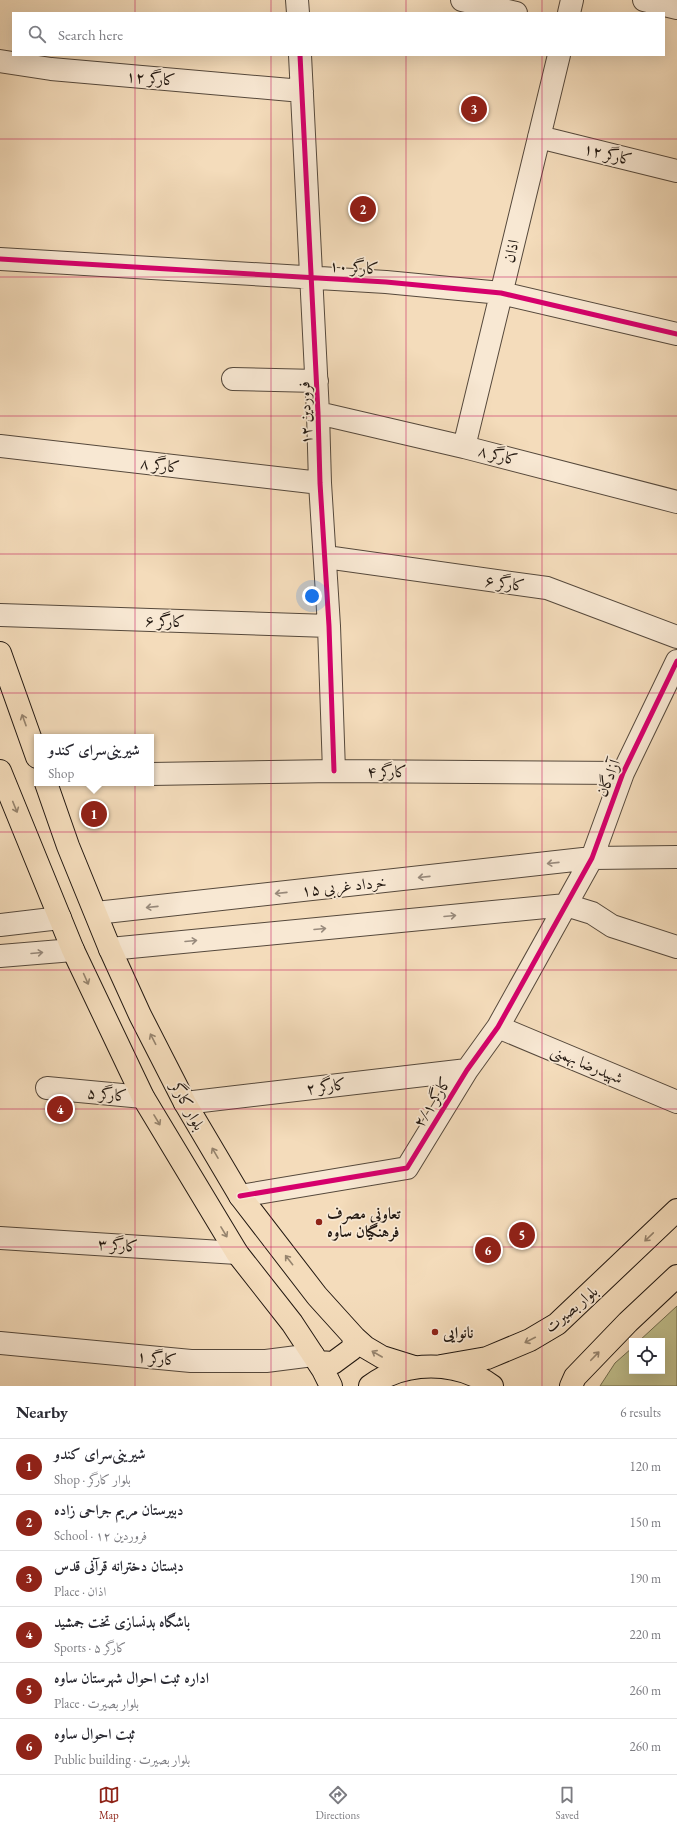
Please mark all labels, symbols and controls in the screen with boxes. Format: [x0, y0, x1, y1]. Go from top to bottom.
search box [12, 12, 665, 56]
icon: search [26, 23, 48, 45]
text: Search here [58, 25, 123, 44]
street label: کارگر ۱۲ [125, 65, 177, 91]
pin: 3 [461, 94, 487, 124]
street label: کارگر ۱۲ [581, 138, 635, 170]
pin: 2 [350, 194, 376, 224]
street label: اذان [498, 237, 524, 265]
street label: کارگر ۱۰ [329, 255, 379, 279]
street label: ۱۲ فروردین [293, 381, 317, 445]
street label: کارگر ۸ [476, 440, 520, 470]
street label: کارگر ۸ [139, 452, 181, 478]
street label: کارگر ۶ [484, 570, 526, 596]
your location [302, 586, 322, 606]
street label: کارگر ۶ [145, 610, 185, 632]
one-way arrow [20, 714, 27, 727]
popup [34, 734, 154, 786]
text: شیرینی‌سرای کندو [48, 740, 140, 759]
street label: آزادگان [591, 755, 626, 800]
street label: کارگر ۴ [367, 761, 407, 782]
text: Shop [48, 765, 74, 782]
pin: 1 [81, 799, 107, 829]
one-way arrow [11, 801, 19, 813]
one-way arrow [547, 859, 560, 866]
street label: ۱۵ خرداد غربی [300, 871, 388, 902]
one-way arrow [418, 873, 431, 881]
one-way arrow [275, 889, 288, 896]
one-way arrow [146, 903, 159, 911]
one-way arrow [443, 913, 456, 920]
one-way arrow [313, 925, 326, 932]
one-way arrow [184, 937, 197, 945]
one-way arrow [30, 949, 43, 956]
one-way arrow [83, 973, 90, 985]
one-way arrow [148, 1033, 156, 1045]
street label: شهیدرضا بهمنی [547, 1039, 626, 1089]
street label: کارگر ۲ [305, 1073, 347, 1099]
street label: کارگر ۲/۱ [408, 1073, 456, 1131]
street label: بلوار کارگر [165, 1076, 210, 1134]
street label: کارگر ۵ [86, 1082, 128, 1106]
pin: 4 [47, 1094, 73, 1124]
one-way arrow [153, 1114, 161, 1126]
one-way arrow [210, 1147, 218, 1159]
place label: تعاونی مصرف فرهنگیان ساوه [327, 1203, 401, 1242]
marker: تعاونی مصرف فرهنگیان ساوه [314, 1217, 324, 1227]
pin: 5 [509, 1220, 535, 1250]
one-way arrow [220, 1226, 228, 1238]
one-way arrow [644, 1232, 654, 1242]
street label: کارگر ۳ [97, 1233, 139, 1257]
pin: 6 [475, 1235, 501, 1265]
one-way arrow [284, 1254, 293, 1265]
street label: بلوار بصیرت [540, 1281, 602, 1337]
place label: نانوایی [442, 1322, 473, 1343]
marker: نانوایی [430, 1327, 440, 1337]
one-way arrow [524, 1337, 536, 1344]
map controls [629, 1338, 665, 1374]
button: locate [629, 1338, 665, 1374]
street label: کارگر ۱ [136, 1345, 178, 1371]
one-way arrow [371, 1349, 383, 1357]
one-way arrow [590, 1351, 600, 1361]
text: Nearby [16, 1401, 68, 1423]
text: 6 results [620, 1404, 661, 1421]
text: شیرینی‌سرای کندو [54, 1444, 146, 1463]
text: 1 [26, 1458, 32, 1475]
text: 120 m [630, 1458, 661, 1475]
text: Shop · بلوار کارگر [54, 1471, 131, 1488]
text: دبیرستان مریم جراحی زاده [54, 1500, 184, 1519]
text: 2 [26, 1514, 32, 1531]
text: 150 m [630, 1514, 661, 1531]
text: School · ۱۲ فروردین [54, 1527, 147, 1544]
text: دبستان دخترانه قرآنی قدس [54, 1556, 184, 1575]
text: 3 [26, 1570, 32, 1587]
text: 190 m [630, 1570, 661, 1587]
text: Place · اذان [54, 1583, 106, 1600]
text: باشگاه بدنسازی تخت جمشید [54, 1612, 190, 1631]
text: 4 [26, 1626, 32, 1643]
text: 220 m [630, 1626, 661, 1643]
text: Sports · کارگر ۵ [54, 1639, 126, 1656]
text: اداره ثبت احوال شهرستان ساوه [54, 1668, 209, 1687]
text: 5 [26, 1682, 32, 1699]
text: 260 m [630, 1682, 661, 1699]
text: Place · بلوار بصیرت [54, 1695, 139, 1712]
text: ثبت احوال ساوه [54, 1724, 136, 1743]
text: 6 [26, 1738, 32, 1755]
text: 260 m [630, 1738, 661, 1755]
text: Public building · بلوار بصیرت [54, 1751, 190, 1768]
tab: Map [98, 1784, 120, 1822]
tab: Directions [316, 1784, 360, 1822]
tab: Saved [556, 1784, 579, 1822]

